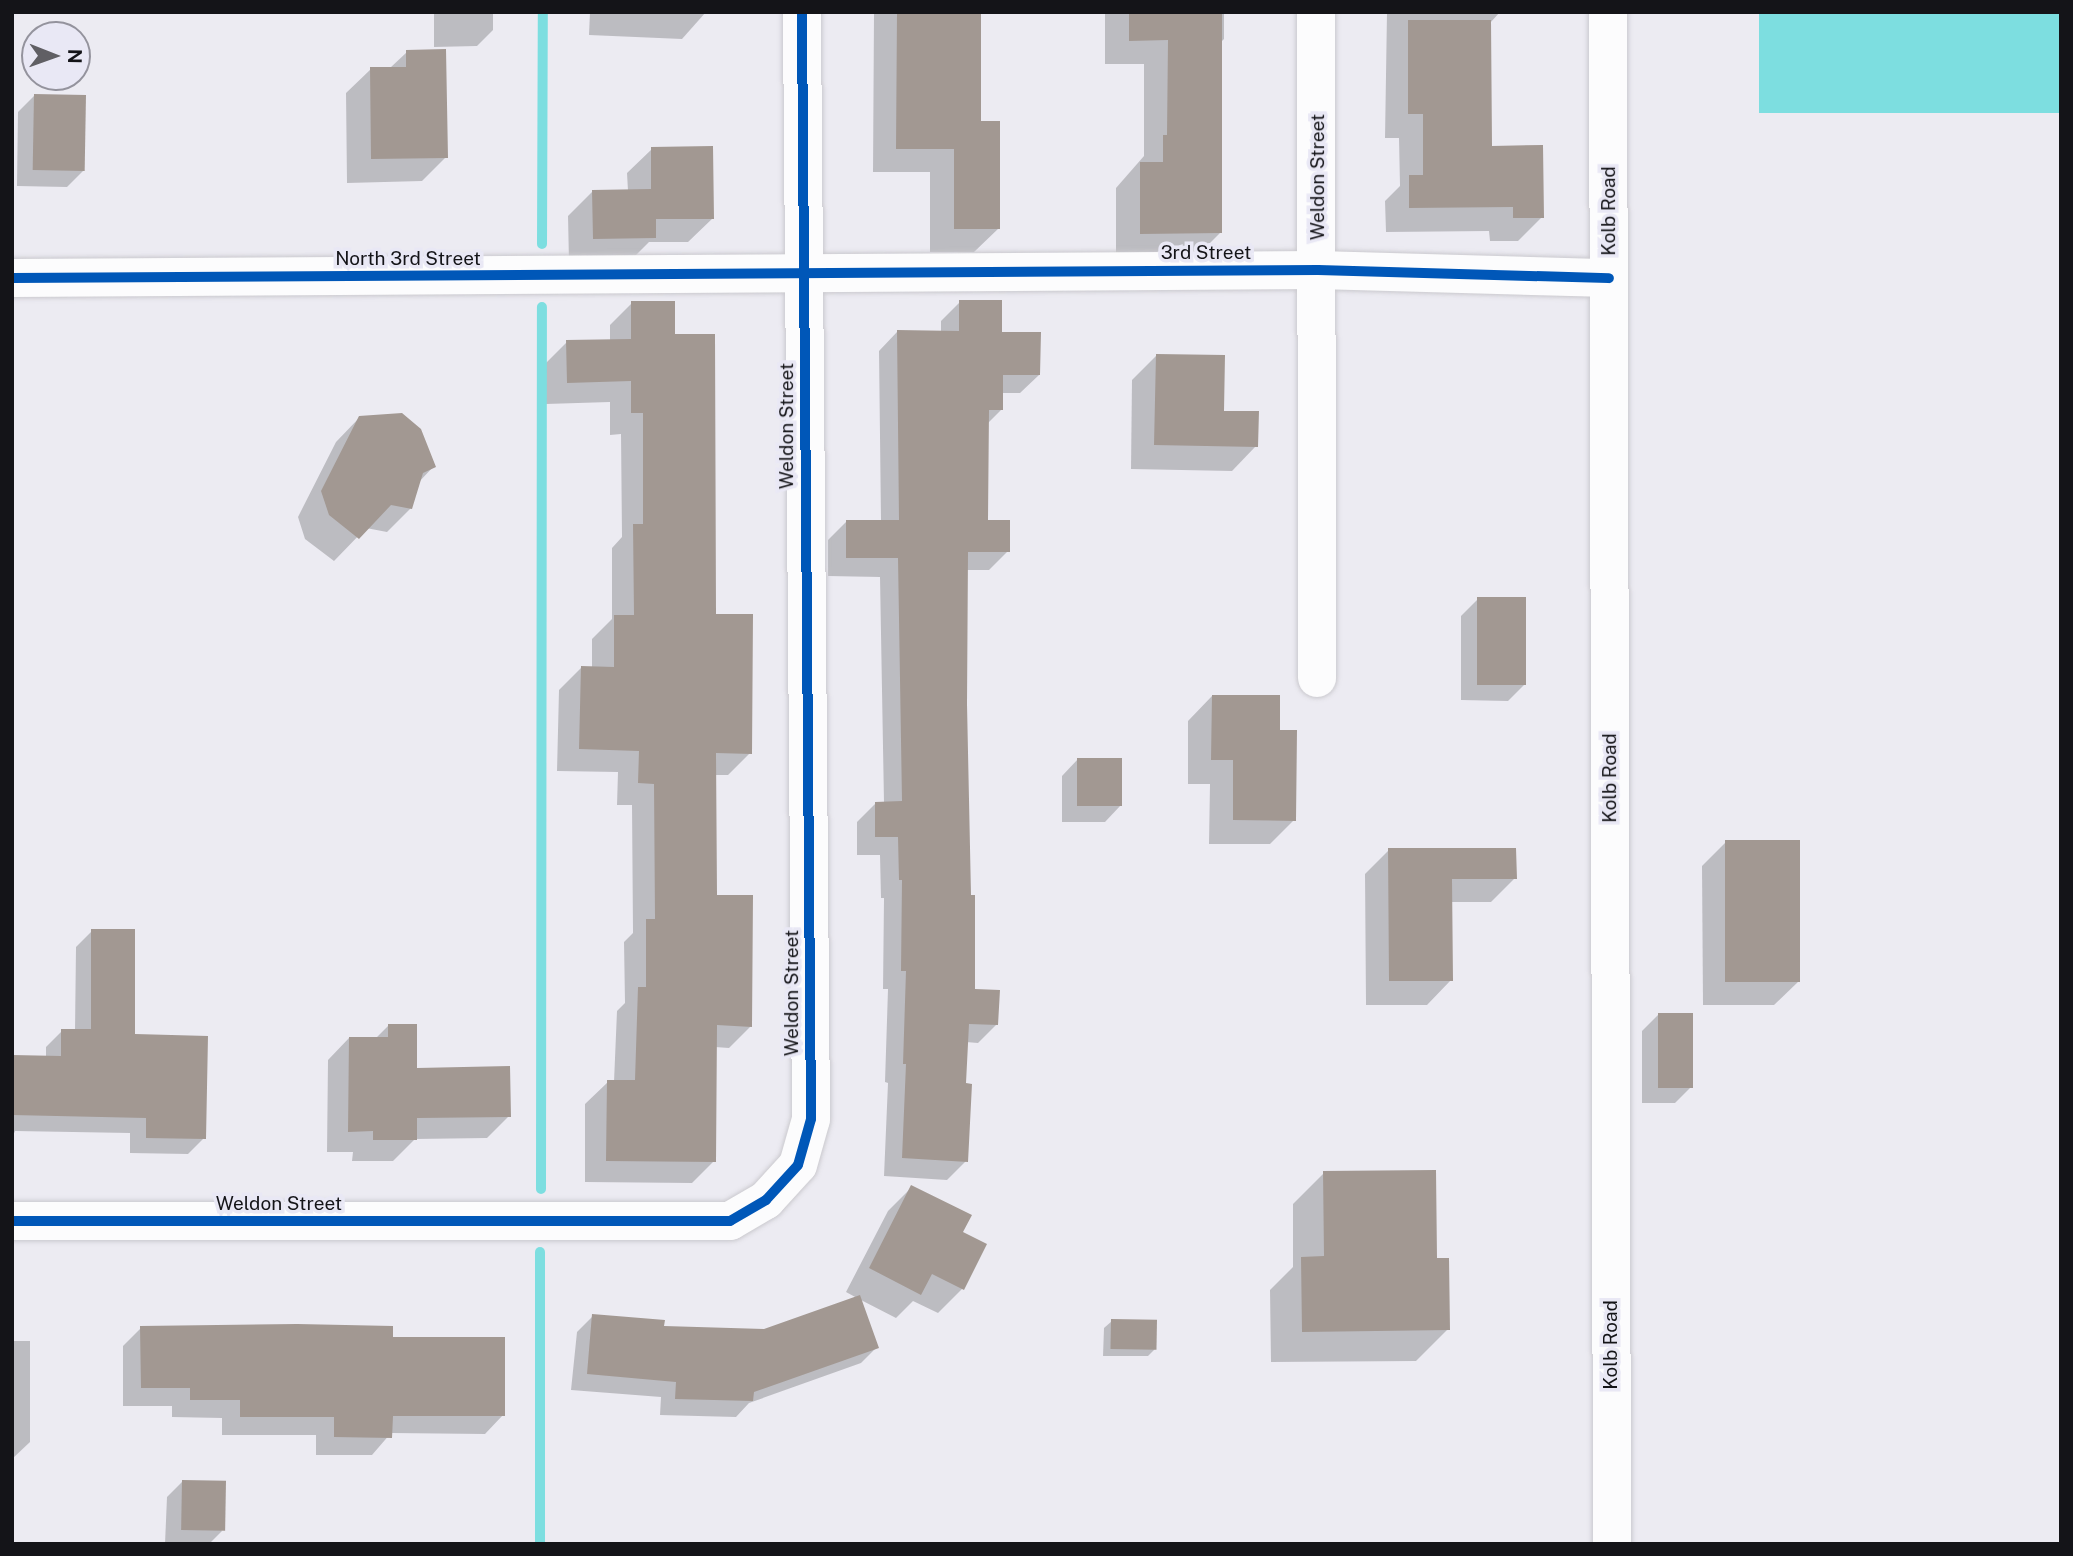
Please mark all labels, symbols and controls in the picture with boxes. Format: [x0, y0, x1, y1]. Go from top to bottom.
north arrow [21, 21, 91, 91]
text: N [64, 49, 86, 64]
street label: Weldon Street [1307, 114, 1329, 240]
street label: Kolb Road [1598, 166, 1620, 256]
street label: 3rd Street [1161, 242, 1251, 264]
street label: North 3rd Street [335, 248, 481, 270]
street label: Weldon Street [776, 363, 798, 489]
street label: Kolb Road [1599, 733, 1621, 823]
street label: Weldon Street [781, 930, 803, 1056]
street label: Weldon Street [216, 1193, 342, 1215]
street label: Kolb Road [1600, 1300, 1622, 1390]

